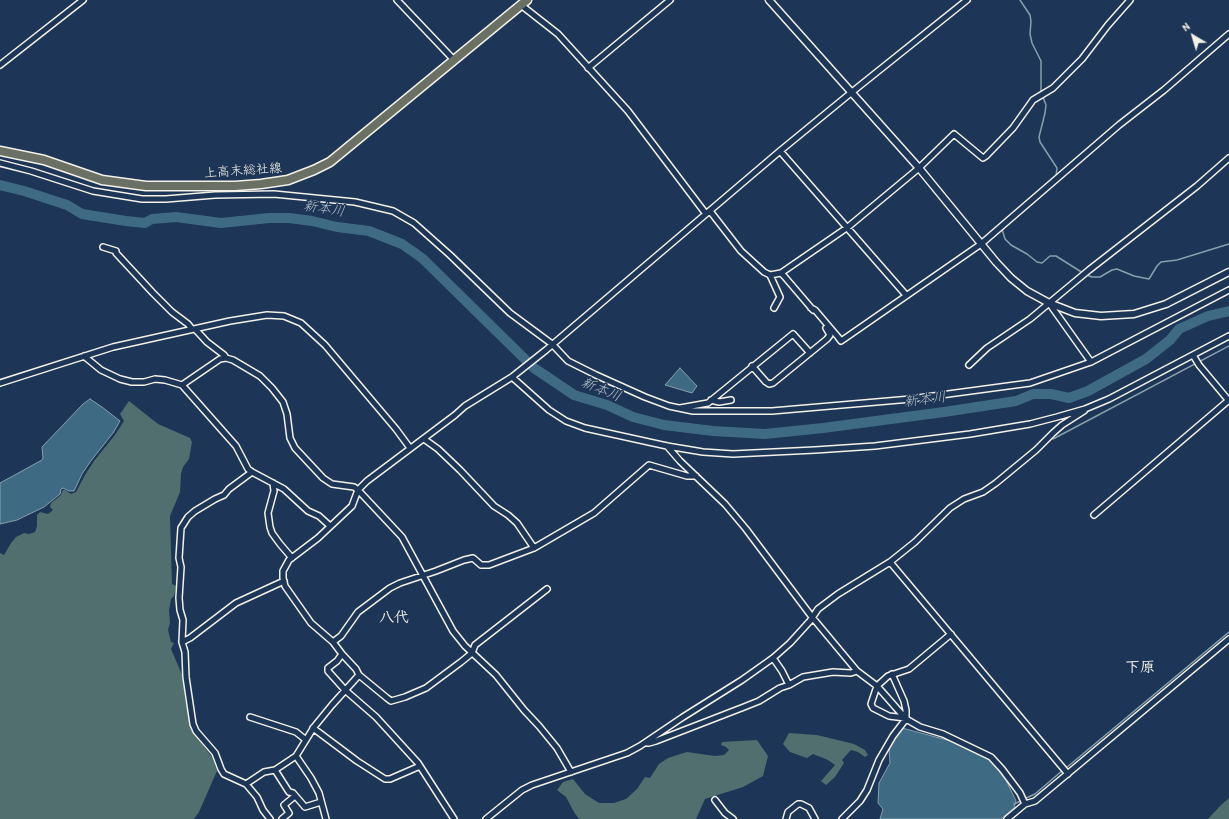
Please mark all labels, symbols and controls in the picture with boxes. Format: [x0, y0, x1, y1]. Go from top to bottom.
north arrow [1173, 16, 1213, 56]
text: N [1179, 19, 1192, 34]
street label: 上高末総社線 [204, 160, 282, 182]
water label: 新本川 [302, 197, 346, 221]
water label: 新本川 [578, 374, 624, 406]
water label: 新本川 [903, 389, 947, 411]
district label: 八代 [379, 609, 409, 627]
district label: 下原 [1125, 659, 1155, 677]

